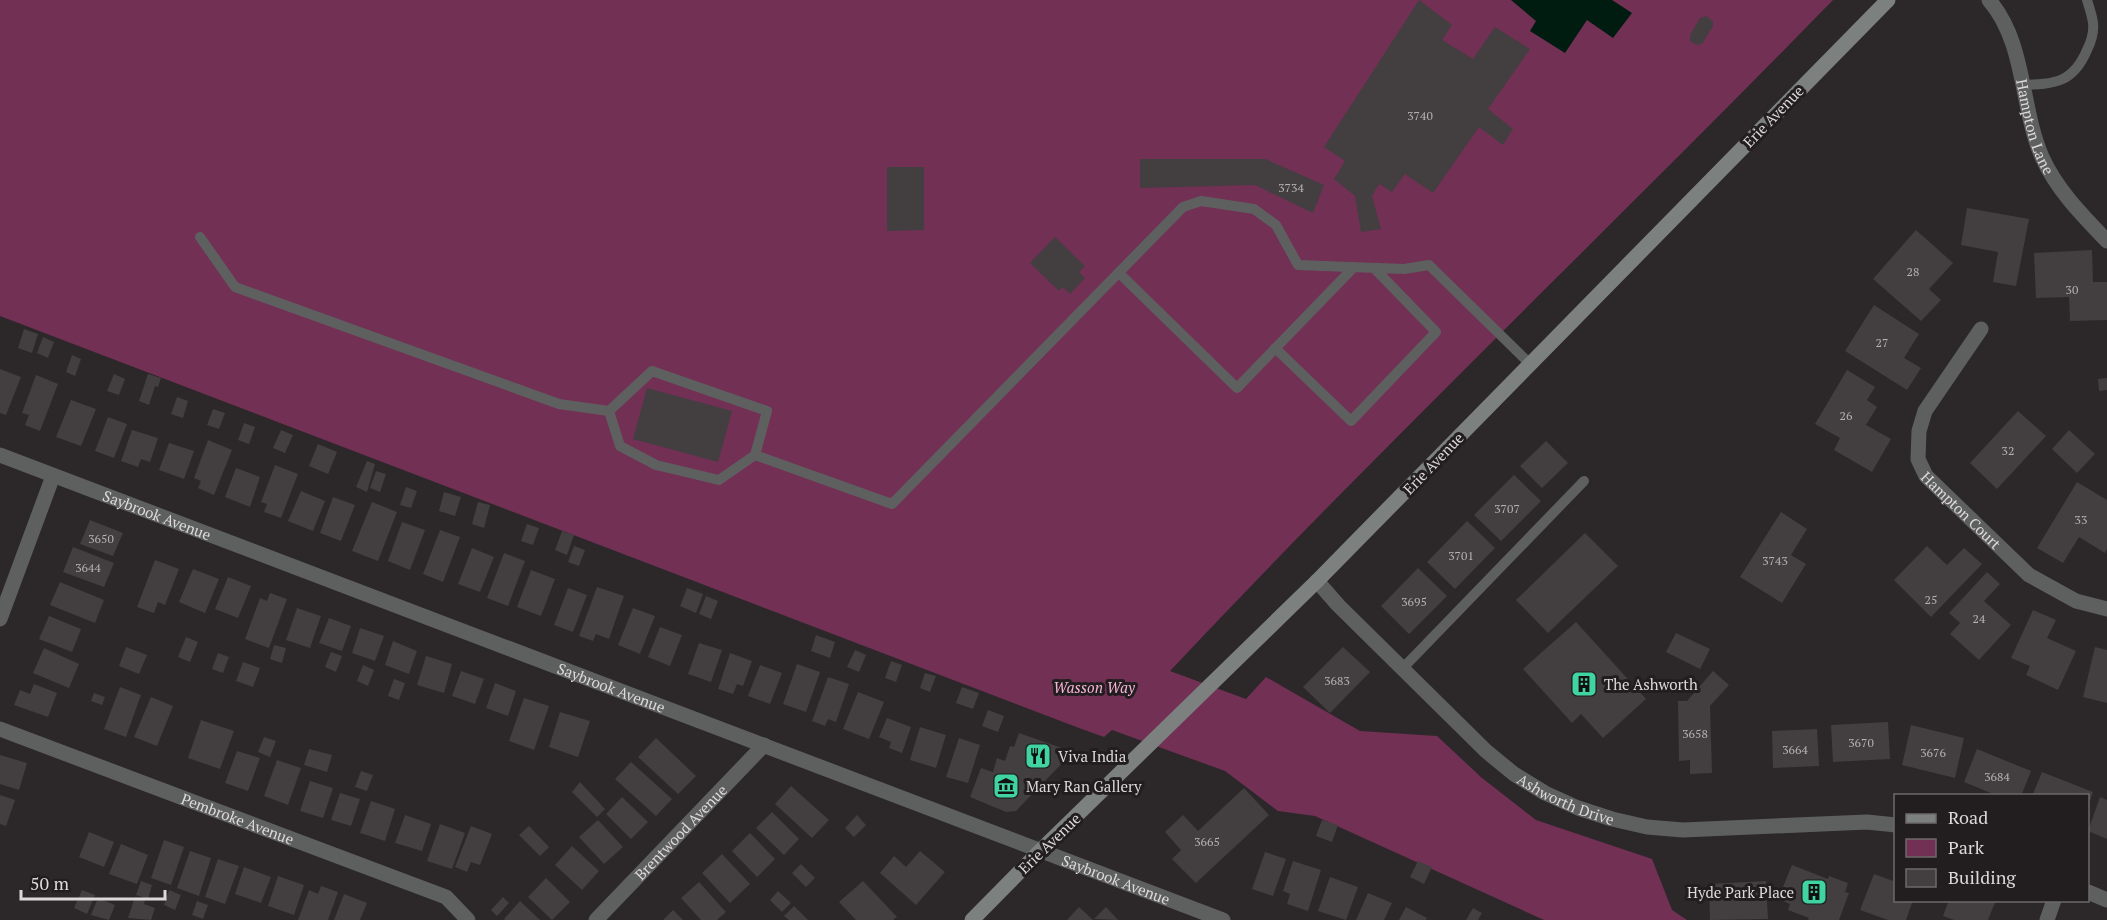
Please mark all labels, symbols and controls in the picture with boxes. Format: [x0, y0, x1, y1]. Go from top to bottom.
street label: Hampton Lane [2012, 77, 2059, 178]
street label: Erie Avenue [1738, 81, 1808, 151]
house number: 3740 [1407, 108, 1433, 123]
house number: 3734 [1278, 180, 1304, 195]
house number: 28 [1907, 264, 1919, 279]
house number: 30 [2066, 282, 2078, 297]
house number: 27 [1876, 335, 1888, 350]
house number: 26 [1840, 408, 1853, 423]
street label: Erie Avenue [1398, 428, 1468, 498]
house number: 32 [2002, 443, 2014, 458]
street label: Hampton Court [1917, 467, 2006, 553]
street label: Saybrook Avenue [100, 485, 214, 544]
house number: 3707 [1494, 501, 1520, 516]
house number: 33 [2075, 512, 2087, 527]
house number: 3650 [88, 531, 114, 546]
house number: 3701 [1448, 548, 1474, 563]
house number: 3743 [1762, 553, 1788, 568]
house number: 3644 [75, 560, 101, 575]
house number: 25 [1925, 592, 1937, 607]
house number: 3695 [1401, 594, 1427, 609]
house number: 24 [1973, 611, 1986, 626]
street label: Saybrook Avenue [554, 658, 668, 717]
building icon: The Ashworth [1569, 669, 1599, 699]
house number: 3683 [1324, 673, 1350, 688]
place label: The Ashworth [1604, 674, 1698, 694]
park label: Wasson Way [1053, 677, 1136, 697]
house number: 3658 [1682, 726, 1708, 741]
house number: 3670 [1848, 735, 1874, 750]
restaurant icon: Viva India [1023, 741, 1053, 771]
house number: 3664 [1782, 742, 1808, 757]
house number: 3676 [1920, 745, 1946, 760]
place label: Viva India [1058, 746, 1127, 766]
street label: Ashworth Drive [1514, 769, 1617, 829]
house number: 3684 [1984, 769, 2010, 784]
museum icon: Mary Ran Gallery [991, 771, 1021, 801]
place label: Mary Ran Gallery [1026, 776, 1142, 796]
street label: Brentwood Avenue [630, 780, 731, 884]
street label: Pembroke Avenue [179, 788, 297, 849]
legend [1894, 794, 2089, 902]
text: Road [1948, 805, 1988, 829]
street label: Erie Avenue [1014, 808, 1084, 878]
house number: 3665 [1194, 834, 1220, 849]
text: Park [1948, 835, 1985, 859]
street label: Saybrook Avenue [1059, 850, 1173, 909]
scale bar [21, 863, 165, 901]
text: Building [1948, 865, 2016, 889]
text: 50 m [30, 871, 70, 895]
building icon: Hyde Park Place [1799, 877, 1829, 907]
place label: Hyde Park Place [1687, 882, 1794, 902]

